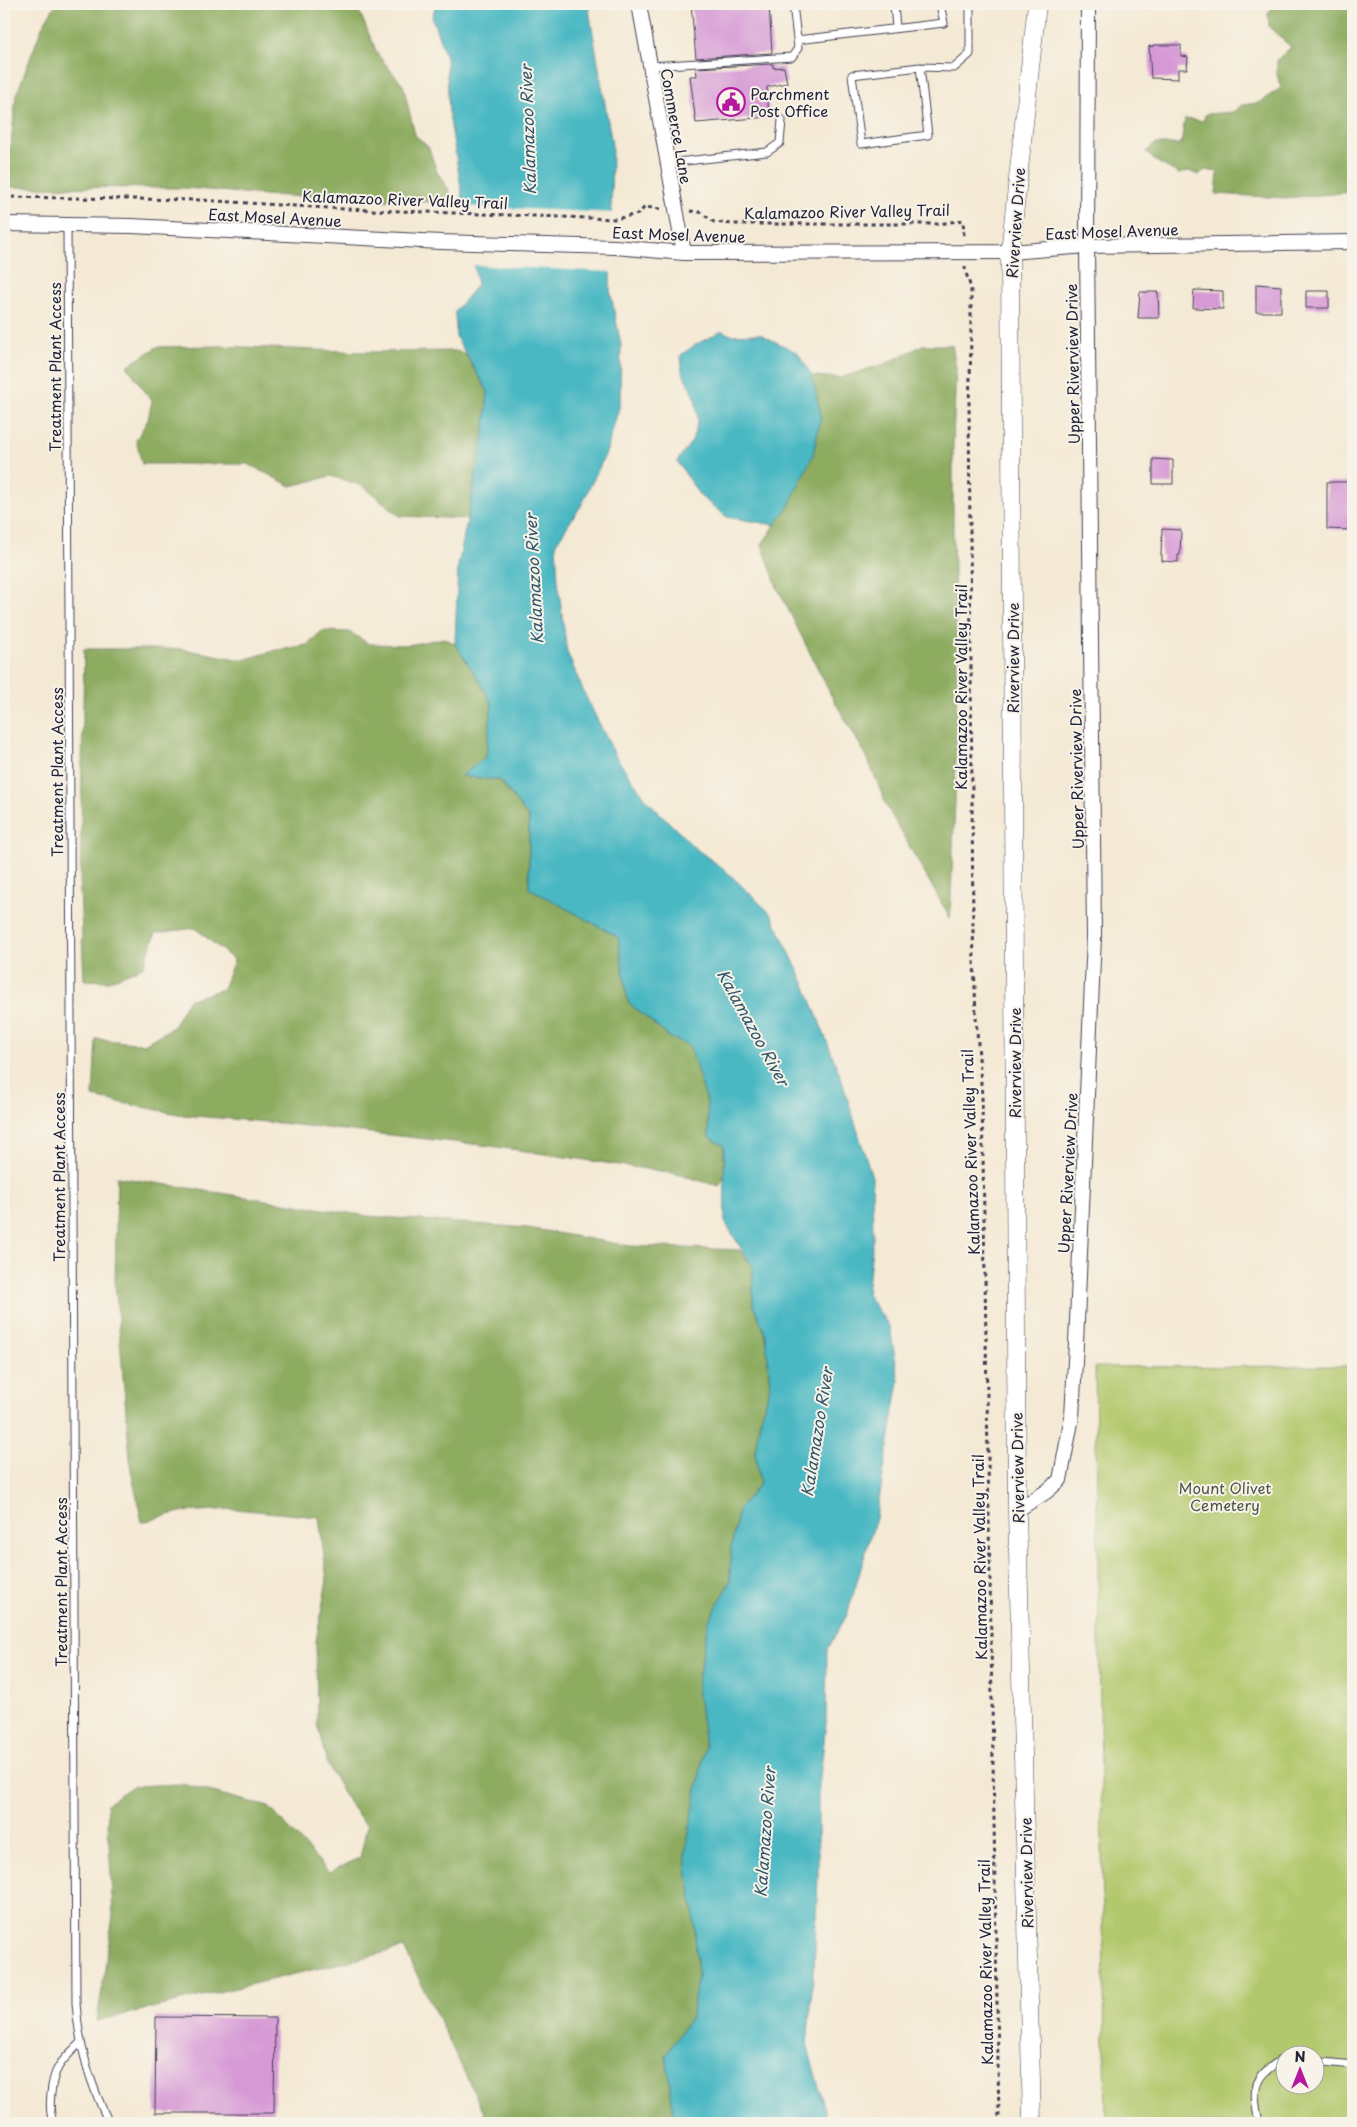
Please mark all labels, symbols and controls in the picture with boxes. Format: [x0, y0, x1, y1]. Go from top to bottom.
water label: Kalamazoo River [513, 62, 541, 196]
street label: Commerce Lane [656, 66, 698, 186]
place label: Parchment Post Office [750, 82, 829, 122]
public building icon: Parchment Post Office [716, 87, 746, 117]
street label: Riverview Drive [1000, 167, 1030, 279]
street label: Kalamazoo River Valley Trail [302, 184, 508, 214]
street label: Kalamazoo River Valley Trail [744, 198, 950, 224]
street label: East Mosel Avenue [208, 202, 342, 232]
street label: East Mosel Avenue [1045, 217, 1179, 245]
street label: East Mosel Avenue [612, 220, 746, 248]
street label: Treatment Plant Access [43, 282, 66, 452]
street label: Upper Riverview Drive [1059, 283, 1085, 445]
water label: Kalamazoo River [517, 511, 548, 645]
street label: Kalamazoo River Valley Trail [949, 584, 972, 790]
street label: Riverview Drive [1001, 602, 1024, 714]
street label: Treatment Plant Access [45, 687, 68, 857]
street label: Upper Riverview Drive [1063, 688, 1089, 850]
water label: Kalamazoo River [712, 964, 797, 1092]
street label: Riverview Drive [1003, 1007, 1026, 1119]
street label: Kalamazoo River Valley Trail [955, 1049, 985, 1255]
street label: Treatment Plant Access [47, 1092, 70, 1262]
street label: Upper Riverview Drive [1051, 1092, 1083, 1254]
water label: Kalamazoo River [794, 1363, 838, 1498]
street label: Riverview Drive [1005, 1412, 1029, 1524]
street label: Kalamazoo River Valley Trail [966, 1454, 992, 1660]
park label: Mount Olivet Cemetery [1179, 1476, 1271, 1516]
street label: Treatment Plant Access [49, 1497, 72, 1667]
water label: Kalamazoo River [747, 1763, 781, 1898]
street label: Riverview Drive [1014, 1817, 1038, 1929]
street label: Kalamazoo River Valley Trail [972, 1859, 998, 2065]
north arrow [1274, 2044, 1324, 2094]
text: N [1294, 2046, 1306, 2067]

